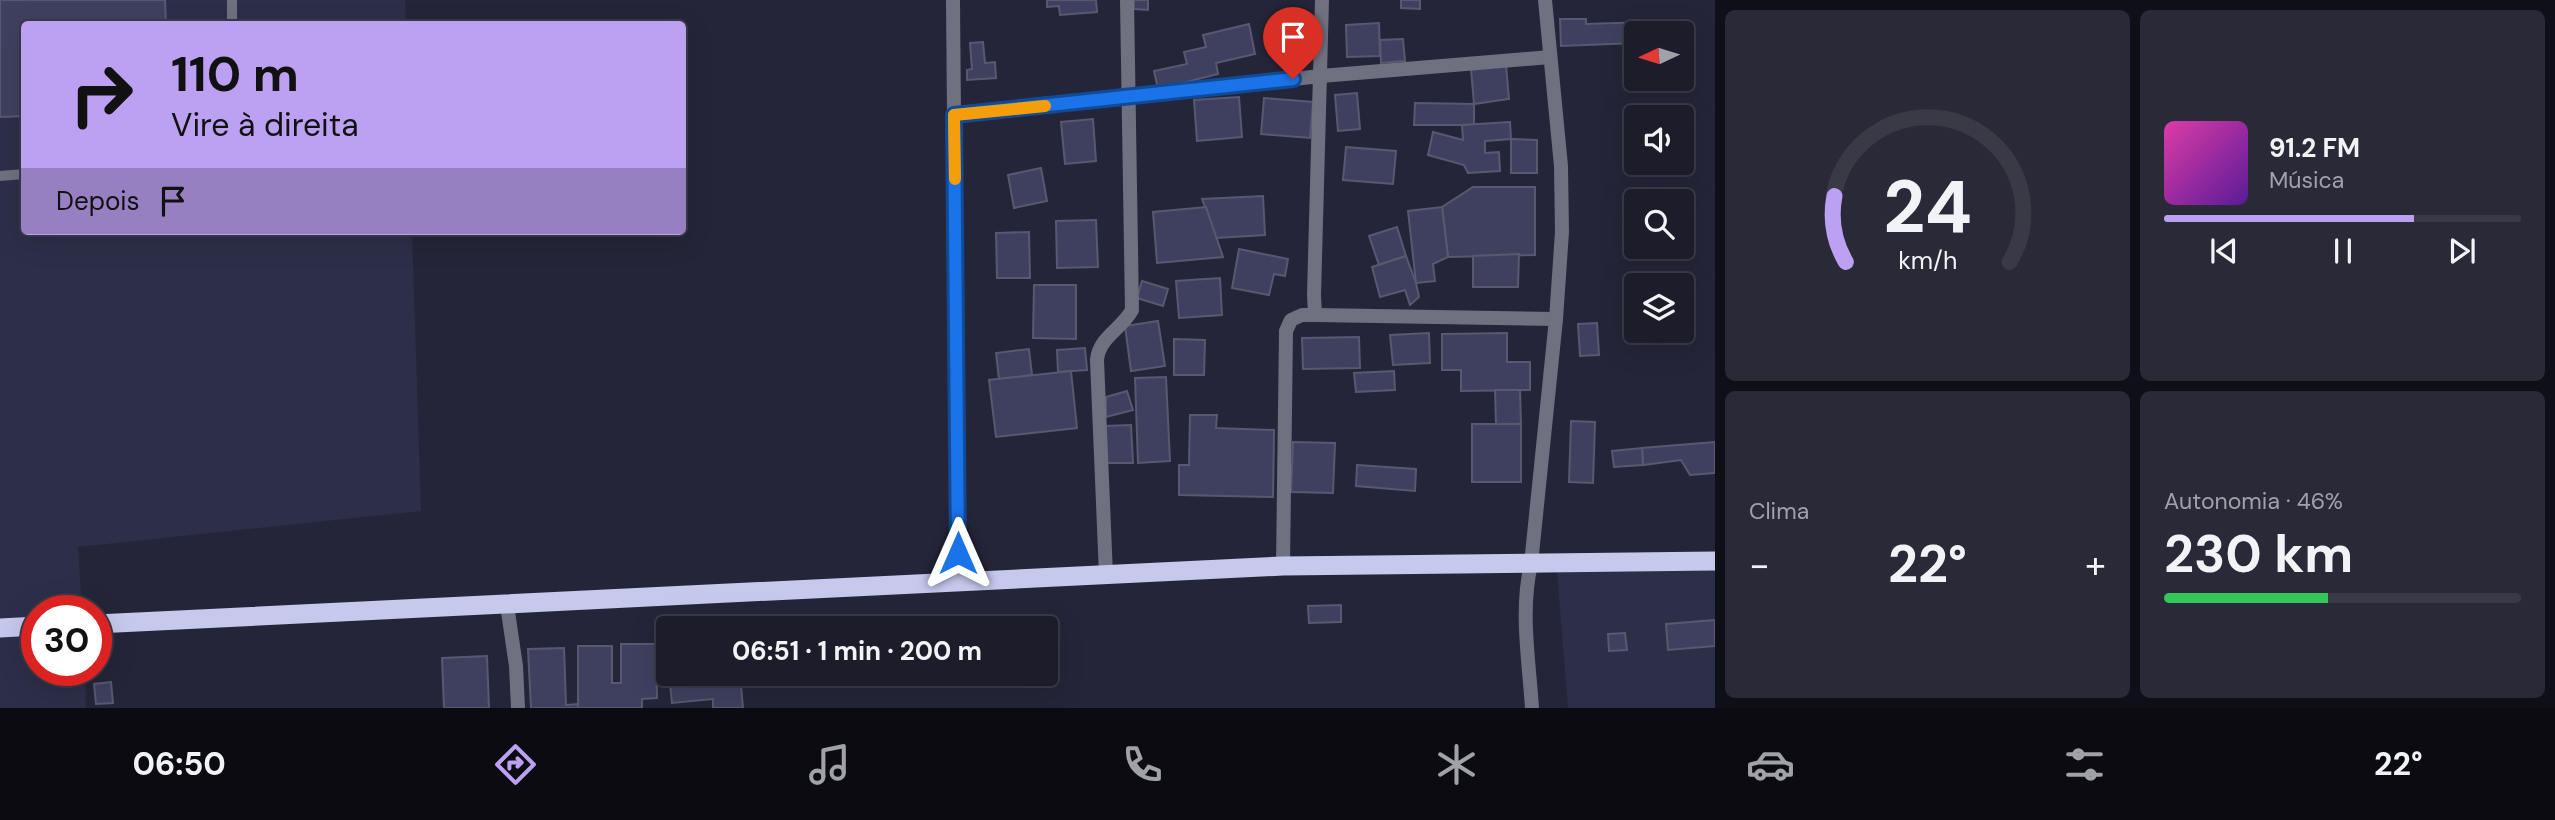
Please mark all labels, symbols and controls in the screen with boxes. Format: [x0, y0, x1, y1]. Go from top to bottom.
pin [1263, 7, 1323, 79]
icon: arrive [1274, 18, 1312, 56]
north arrow [1624, 21, 1694, 91]
map controls [1624, 21, 1694, 343]
text: 110 m [171, 42, 299, 106]
icon: right [56, 49, 147, 140]
text: Vire à direita [171, 104, 359, 146]
button: sound [1624, 105, 1694, 175]
text: 91.2 FM [2269, 131, 2360, 165]
text: 24 [1883, 160, 1972, 255]
text: Música [2269, 165, 2344, 195]
icon: arrive [154, 182, 192, 220]
text: Depois [56, 184, 140, 218]
button: search [1624, 189, 1694, 259]
icon: previous [2205, 232, 2243, 270]
icon: pause [2324, 232, 2362, 270]
icon: next [2443, 232, 2481, 270]
text: km/h [1898, 244, 1957, 277]
button: layers [1624, 273, 1694, 343]
text: Autonomia · 46% [2164, 486, 2343, 516]
text: Clima [1749, 496, 1809, 526]
position arrow [921, 516, 995, 590]
text: 230 km [2164, 520, 2353, 588]
text: 22° [1888, 530, 1967, 598]
text: − [1749, 540, 1770, 590]
text: + [2085, 540, 2106, 590]
speed limit sign: 30 [21, 595, 112, 686]
text: 06:51 · 1 min · 200 m [732, 634, 982, 668]
icon: directions [491, 740, 540, 789]
icon: music [805, 740, 854, 789]
icon: phone [1118, 740, 1167, 789]
icon: climate [1432, 740, 1481, 789]
icon: car [1746, 740, 1795, 789]
icon: filters [2060, 740, 2109, 789]
text: 06:50 [132, 743, 226, 785]
text: 22° [2374, 743, 2423, 785]

